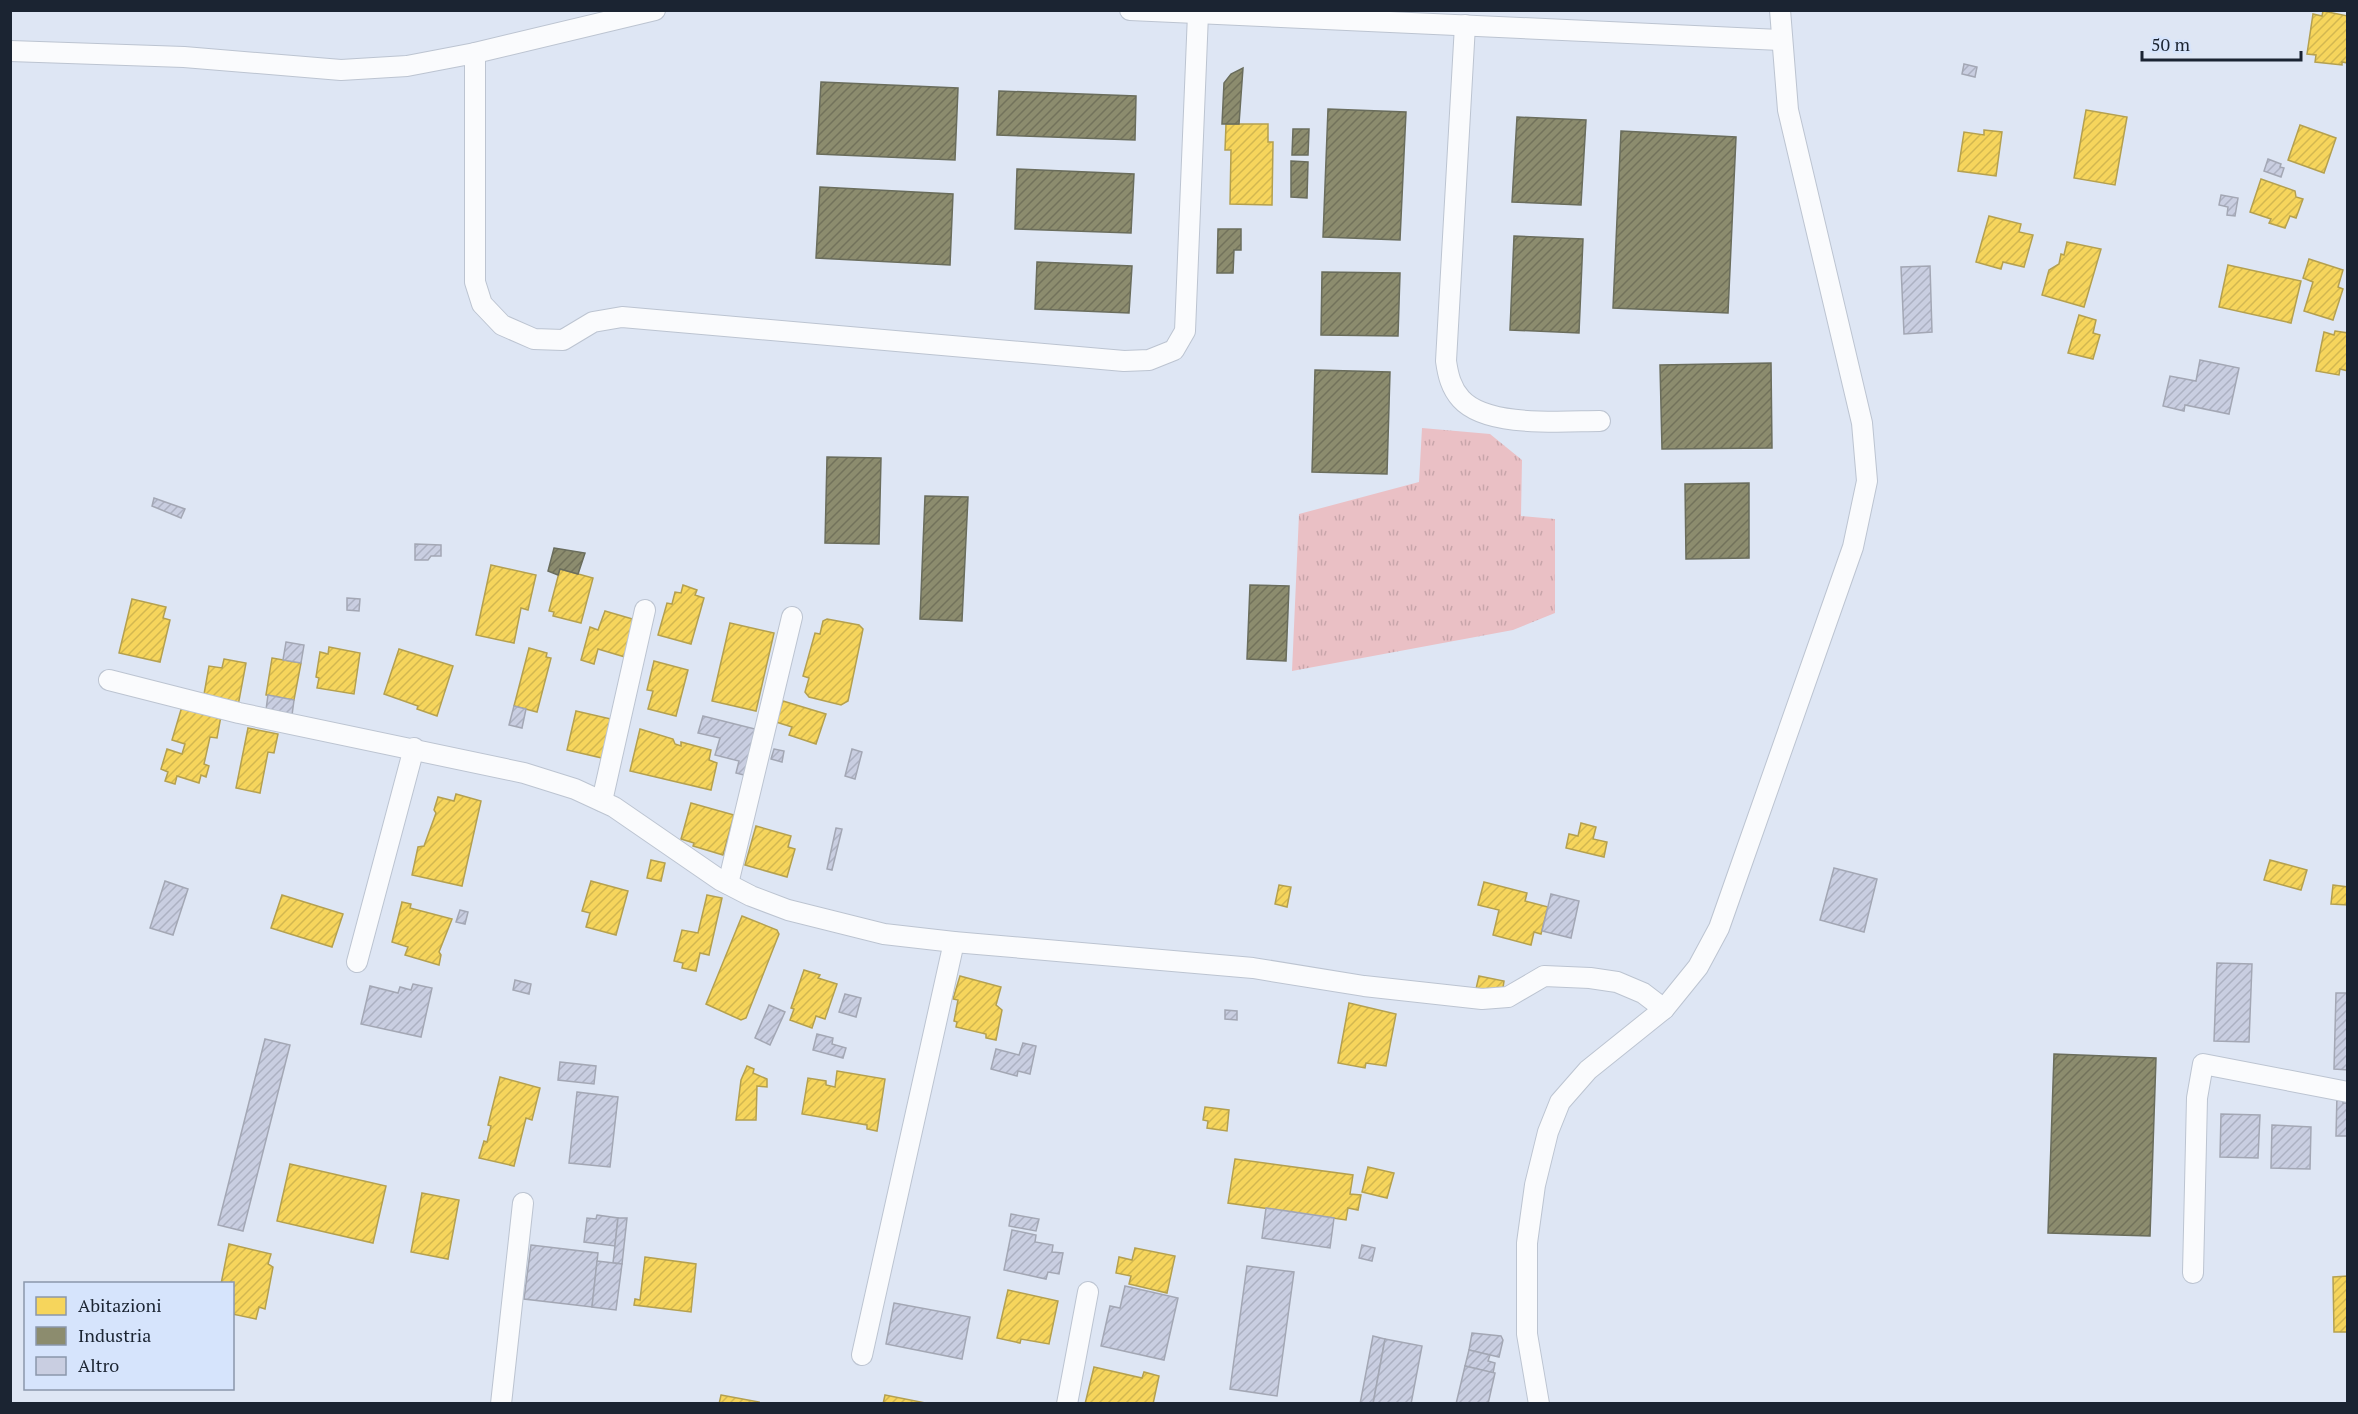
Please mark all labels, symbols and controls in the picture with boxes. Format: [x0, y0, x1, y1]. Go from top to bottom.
scale bar [2142, 24, 2301, 62]
text: 50 m [2151, 32, 2191, 56]
legend [24, 1282, 234, 1390]
text: Abitazioni [78, 1293, 162, 1317]
text: Industria [78, 1323, 151, 1347]
text: Altro [78, 1353, 119, 1377]

